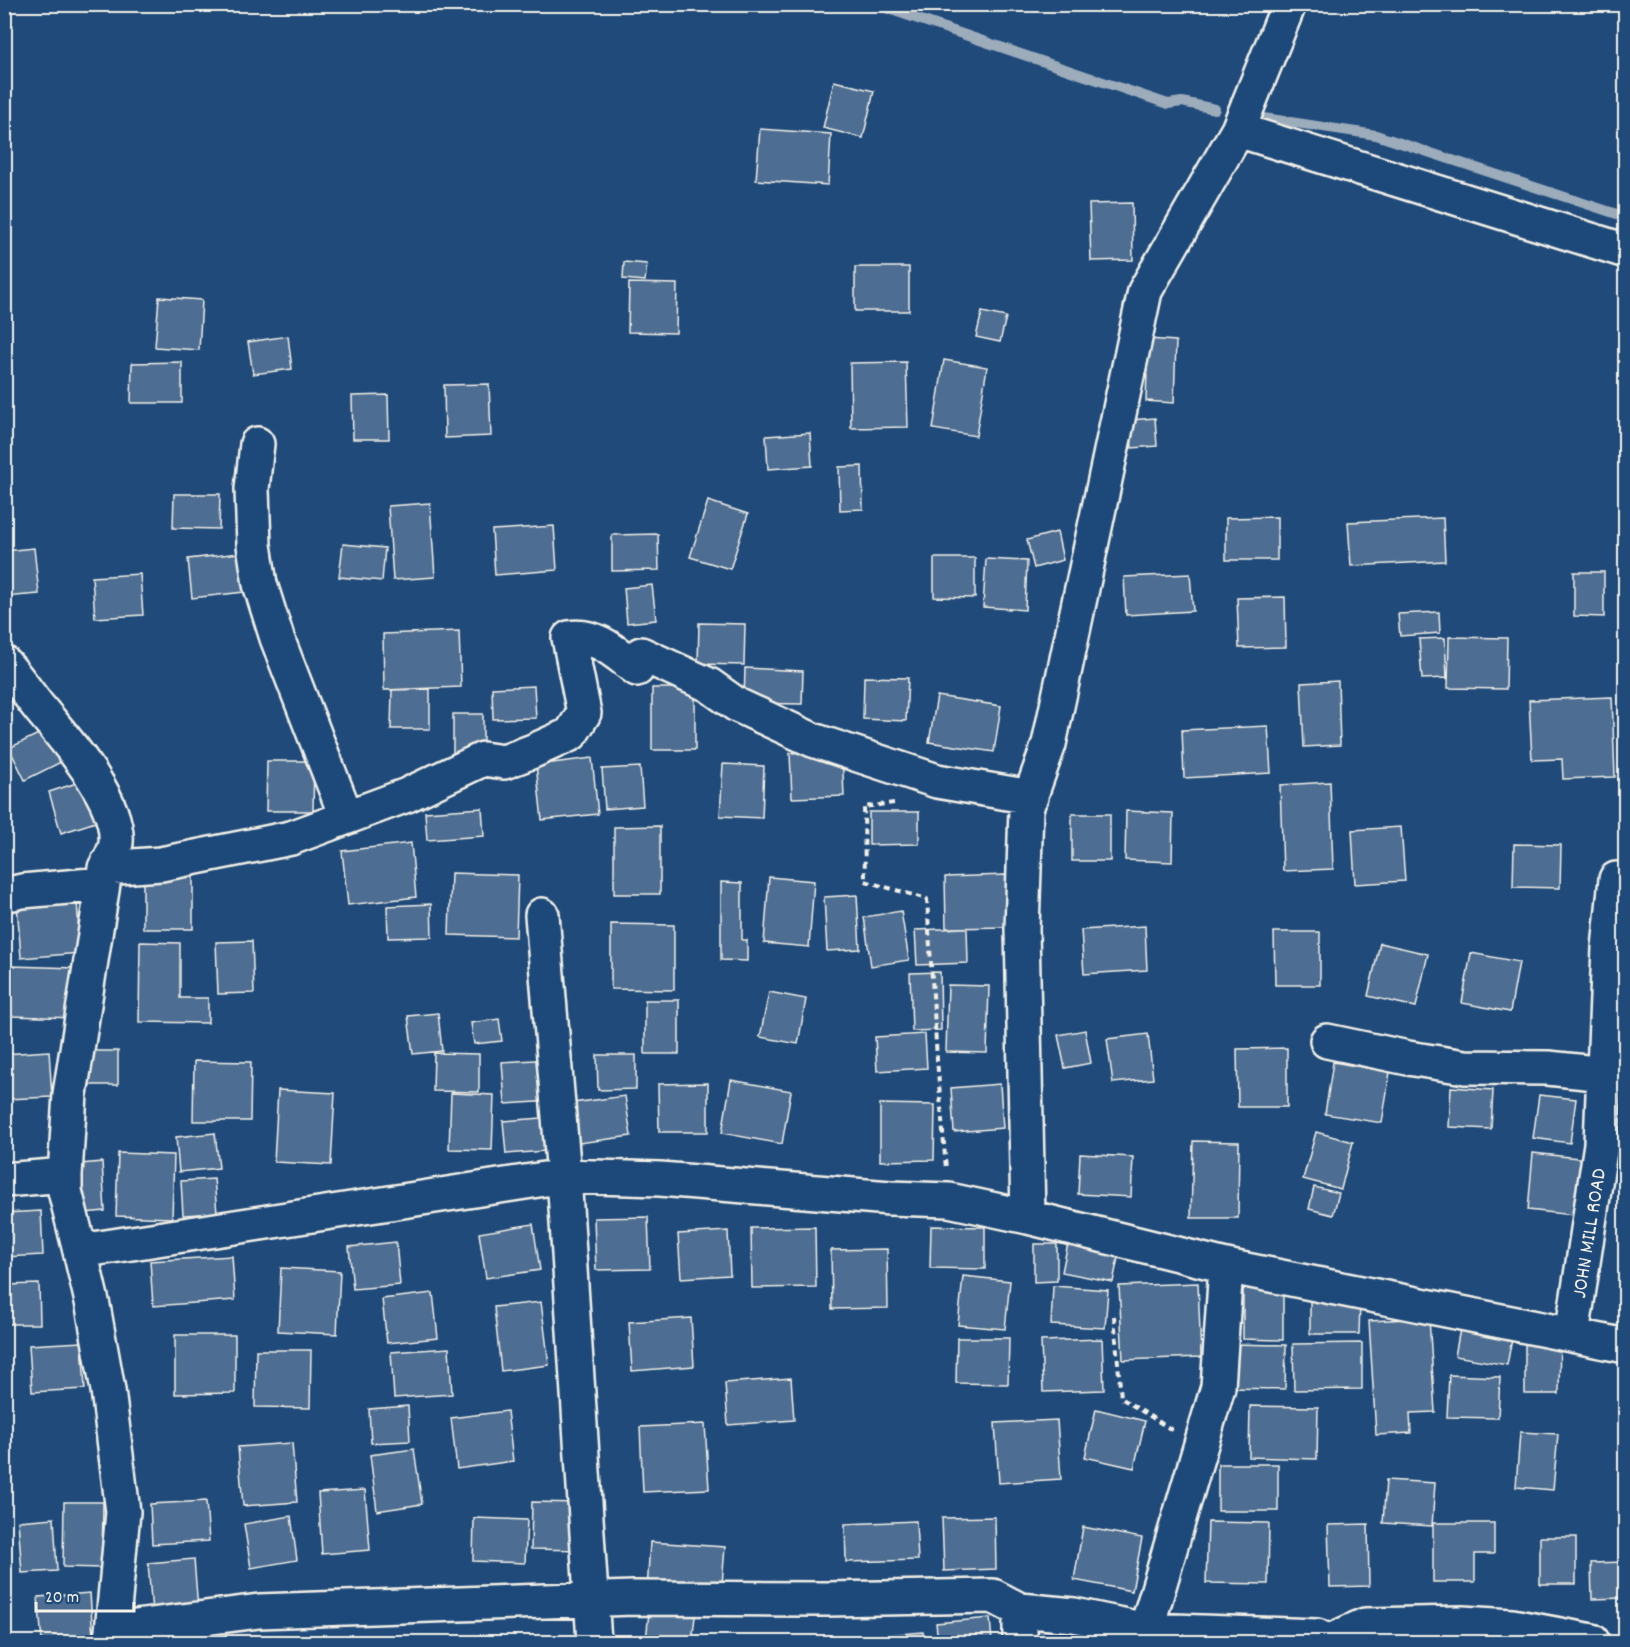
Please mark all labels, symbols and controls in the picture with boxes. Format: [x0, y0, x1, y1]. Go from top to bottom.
street label: JOHN MILL ROAD [1566, 1166, 1616, 1301]
scale bar [36, 1575, 134, 1613]
text: 20 m [45, 1586, 79, 1611]

